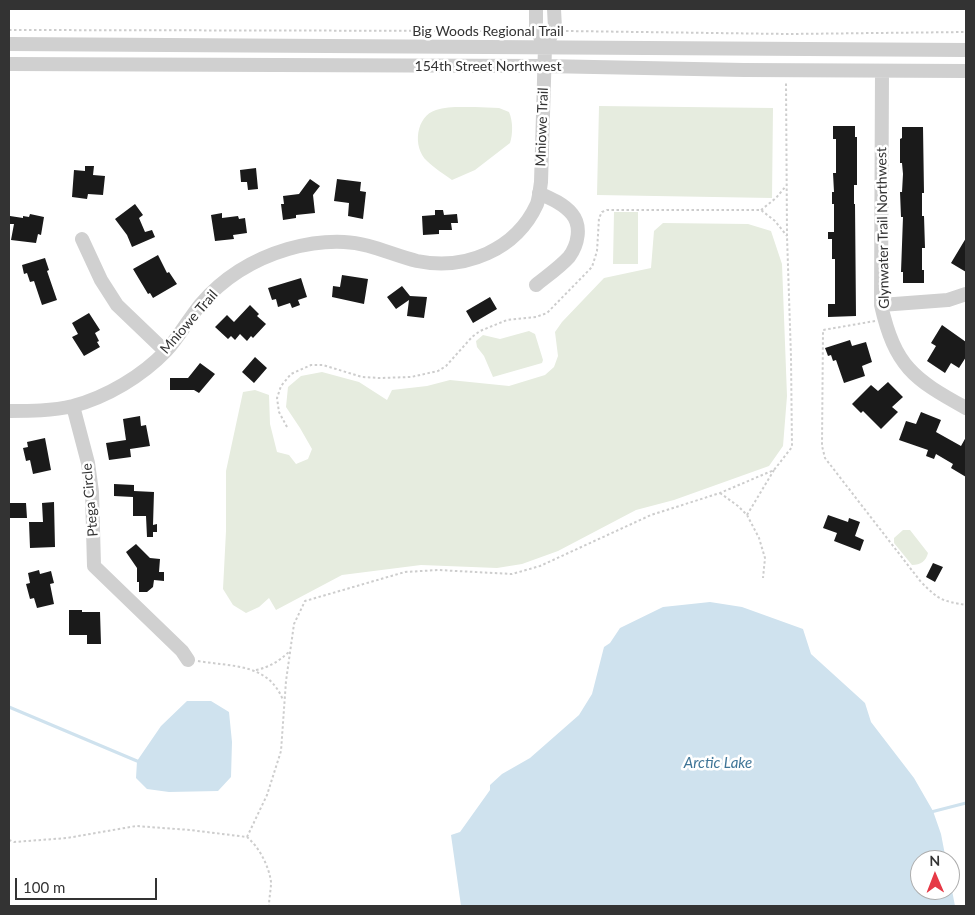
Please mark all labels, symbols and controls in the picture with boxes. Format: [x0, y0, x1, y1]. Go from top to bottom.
street label: Big Woods Regional Trail [412, 23, 564, 39]
street label: 154th Street Northwest [415, 58, 561, 74]
street label: Mniowe Trail [532, 87, 552, 167]
street label: Glynwater Trail Northwest [873, 147, 893, 309]
street label: Mniowe Trail [157, 287, 221, 357]
street label: Ptega Circle [78, 463, 102, 537]
water label: Arctic Lake [684, 754, 752, 772]
north arrow [910, 850, 960, 900]
text: N [929, 852, 940, 869]
scale bar [18, 868, 160, 900]
text: 100 m [23, 878, 65, 896]

